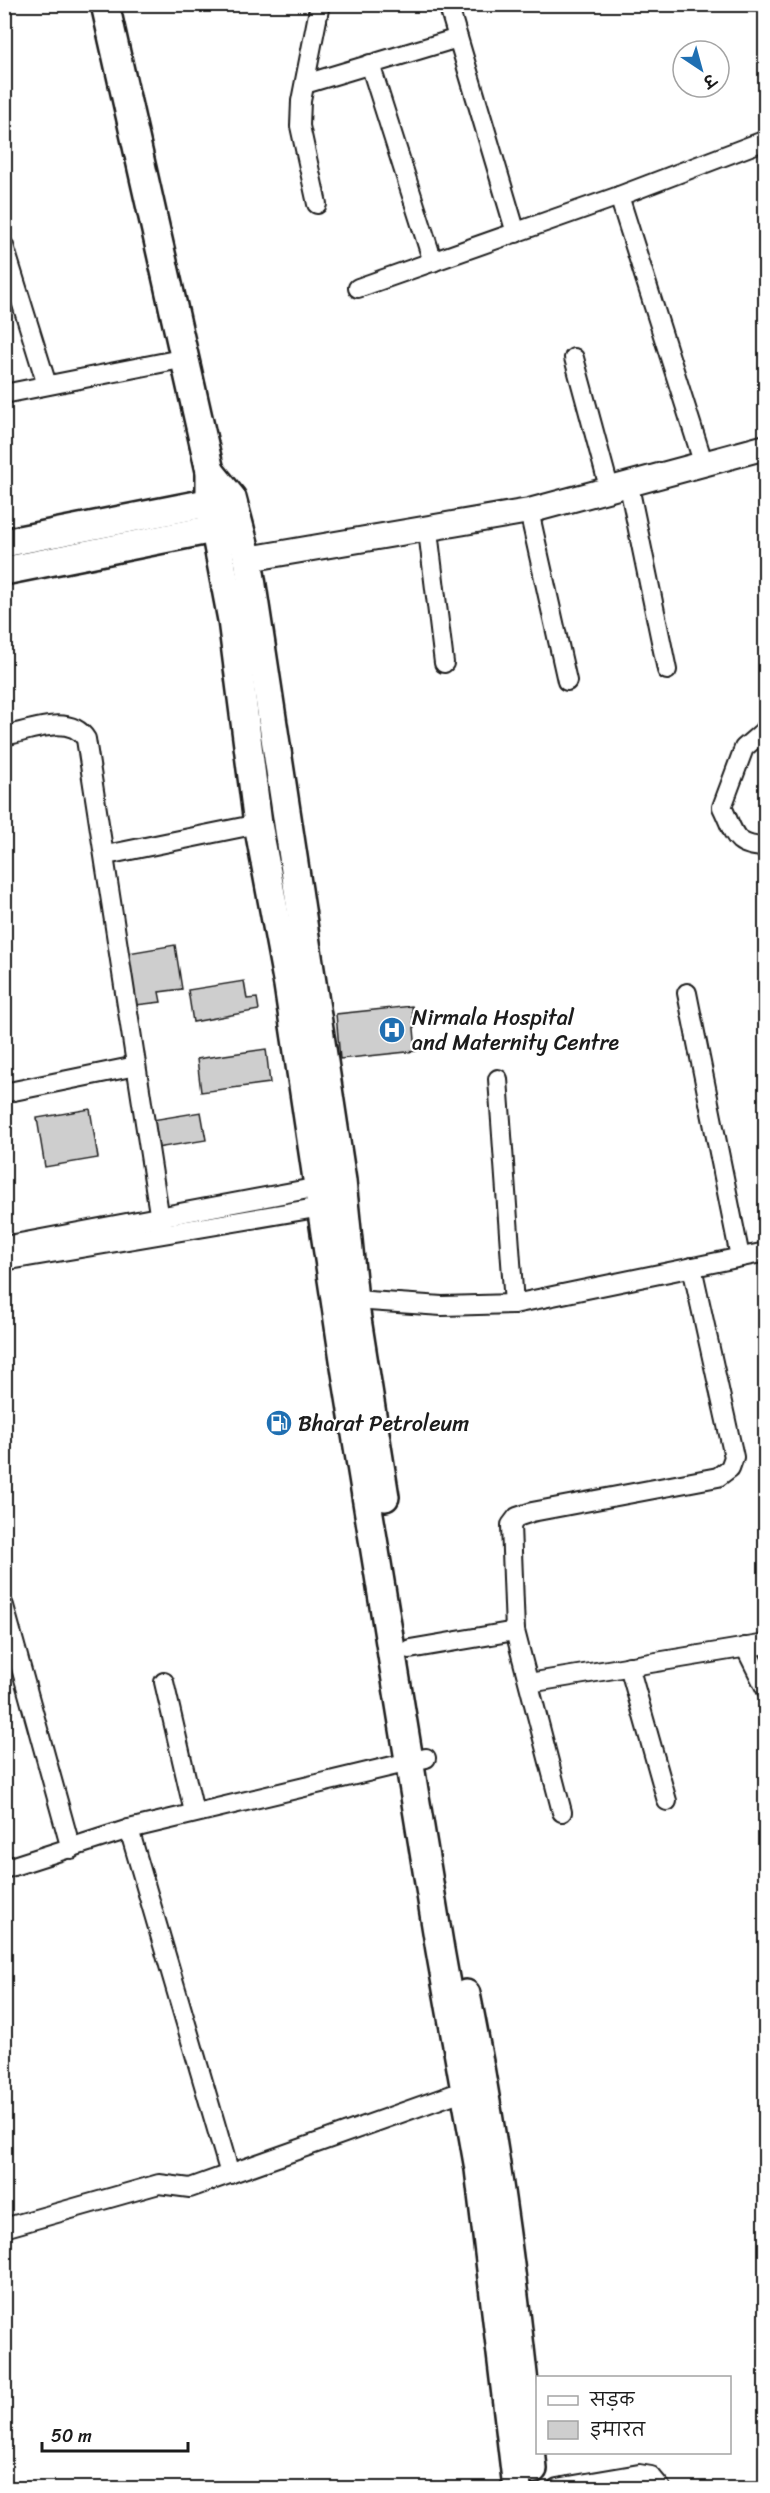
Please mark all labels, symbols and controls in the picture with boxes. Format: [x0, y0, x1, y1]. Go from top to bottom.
north arrow [671, 39, 731, 99]
text: उ [696, 65, 724, 96]
place label: Nirmala Hospital and Maternity Centre [412, 998, 619, 1062]
hospital icon: Nirmala Hospital and Maternity Centre [377, 1015, 407, 1045]
place label: Bharat Petroleum [298, 1404, 469, 1443]
fuel station icon: Bharat Petroleum [264, 1408, 294, 1438]
legend [536, 2376, 731, 2454]
text: सड़क [589, 2384, 635, 2416]
text: इमारत [590, 2414, 646, 2446]
scale bar [42, 2415, 188, 2453]
text: 50 m [51, 2420, 92, 2452]

